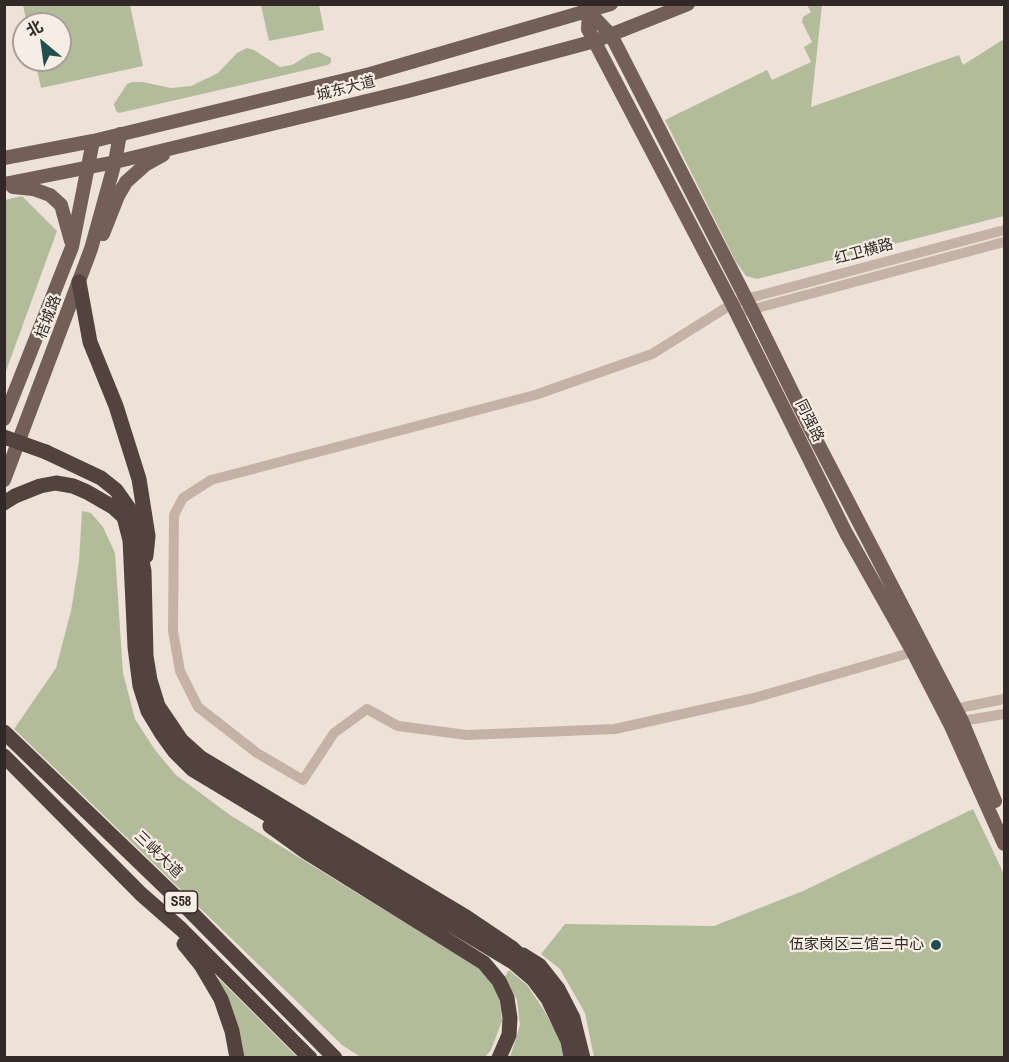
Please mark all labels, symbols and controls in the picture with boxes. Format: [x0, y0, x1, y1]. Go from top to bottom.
north arrow [12, 12, 72, 72]
text: 北 [22, 15, 47, 42]
street label: 城东大道 [315, 73, 377, 105]
street label: 红卫横路 [833, 236, 895, 268]
street label: 桔城路 [33, 293, 65, 341]
street label: 同强路 [791, 397, 827, 445]
street label: 三峡大道 [130, 828, 186, 882]
road number: S58 [164, 891, 198, 913]
place label: 伍家岗区三馆三中心 [789, 936, 924, 954]
marker: 伍家岗区三馆三中心 [929, 938, 943, 952]

